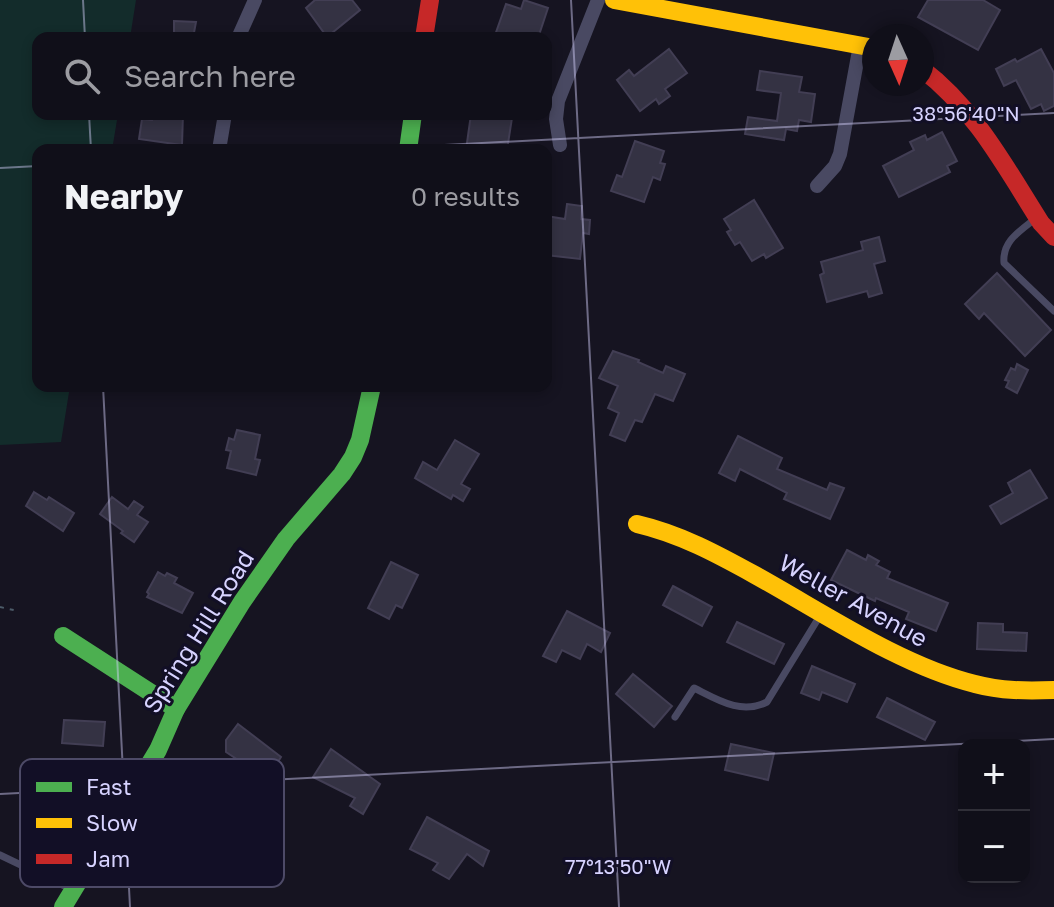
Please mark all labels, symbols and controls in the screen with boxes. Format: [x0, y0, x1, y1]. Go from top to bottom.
north arrow [862, 24, 934, 96]
search box [32, 32, 552, 120]
icon: search [60, 54, 104, 98]
text: Search here [124, 58, 296, 94]
text: 38°56'40"N [912, 101, 1020, 125]
text: Nearby [64, 176, 184, 216]
text: 0 results [411, 181, 520, 212]
street label: Spring Hill Road [136, 545, 259, 718]
street label: Weller Avenue [774, 547, 933, 652]
map controls [958, 739, 1030, 883]
button: + [958, 739, 1030, 811]
legend [20, 759, 284, 887]
text: Fast [86, 773, 132, 800]
text: Slow [86, 809, 138, 836]
button: − [958, 811, 1030, 883]
text: Jam [86, 845, 130, 872]
text: 77°13'50"W [565, 854, 671, 878]

